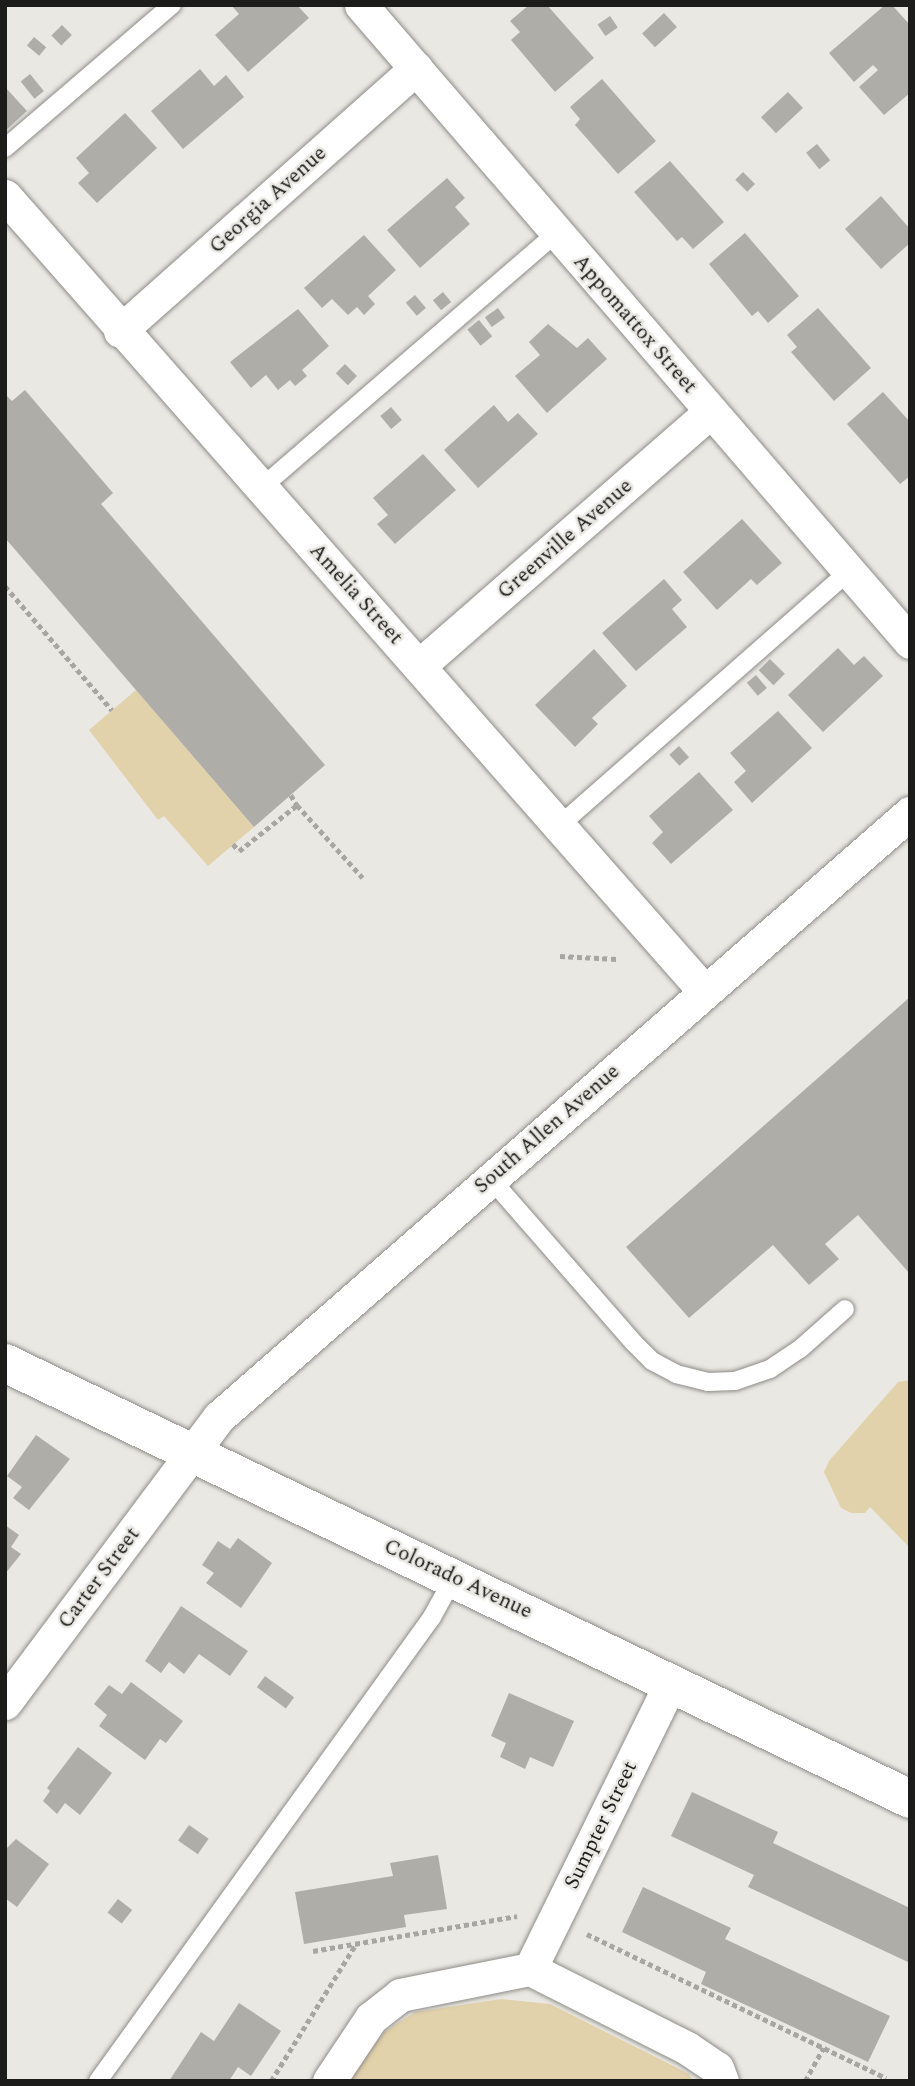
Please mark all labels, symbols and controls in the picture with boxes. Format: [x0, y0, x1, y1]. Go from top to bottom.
street label: Georgia Avenue [204, 141, 332, 259]
street label: Appomattox Street [568, 249, 702, 399]
street label: Greenville Avenue [492, 474, 638, 604]
street label: Amelia Street [304, 538, 408, 650]
street label: South Allen Avenue [469, 1059, 625, 1199]
street label: Carter Street [53, 1522, 145, 1634]
street label: Colorado Avenue [380, 1534, 536, 1624]
street label: Sumpter Street [559, 1757, 643, 1893]

